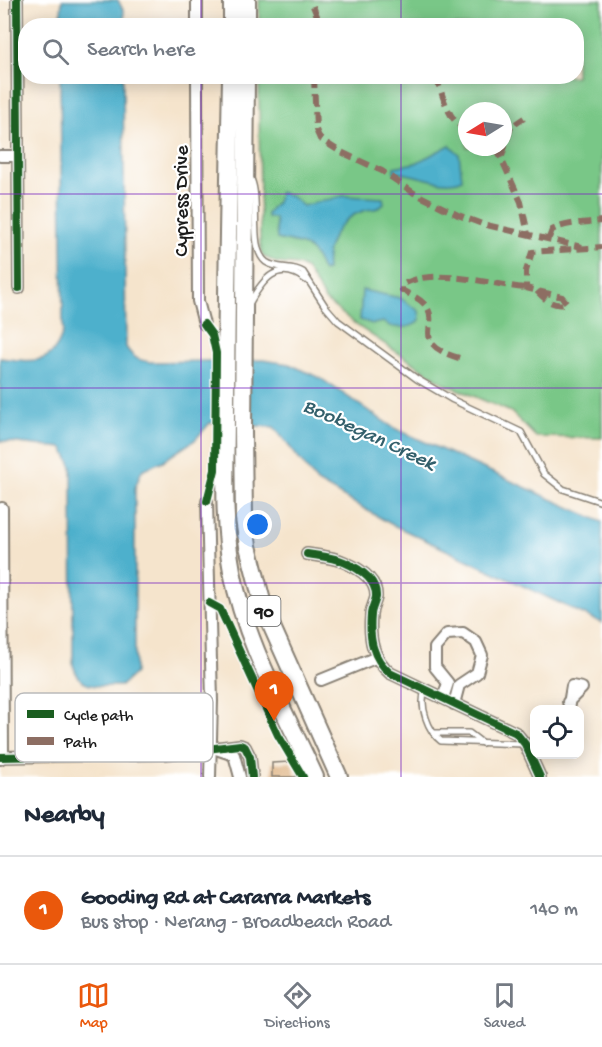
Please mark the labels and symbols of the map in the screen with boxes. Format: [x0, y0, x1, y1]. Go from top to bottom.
north arrow [458, 102, 512, 156]
street label: Cypress Drive [172, 145, 195, 257]
water label: Boobegan Creek [298, 395, 441, 479]
your location [243, 510, 272, 539]
road number: 90 [248, 596, 280, 626]
pin: 1 [254, 672, 294, 721]
legend [15, 693, 213, 762]
text: Cycle path [64, 708, 134, 727]
text: Path [63, 735, 97, 754]

